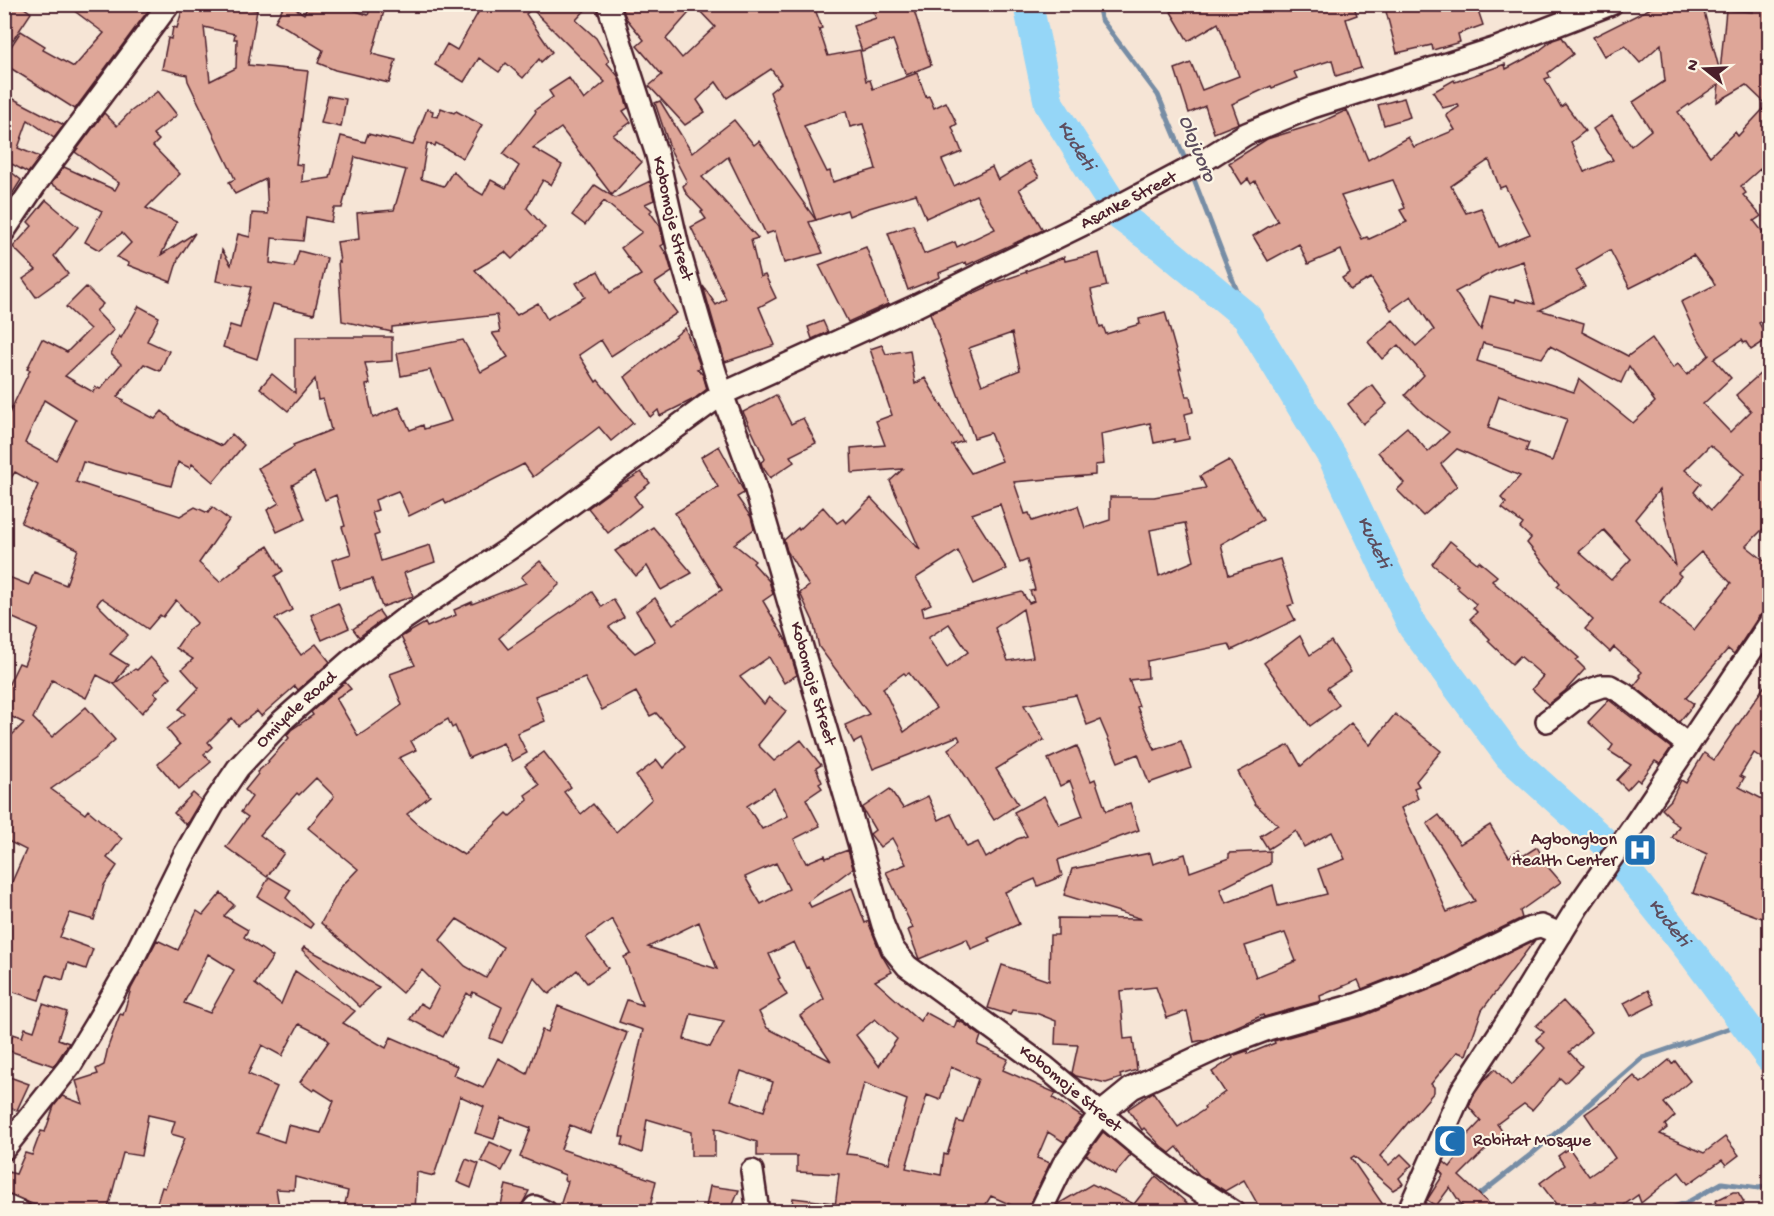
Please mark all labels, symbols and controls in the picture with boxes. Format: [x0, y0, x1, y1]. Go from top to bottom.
north arrow [1675, 39, 1735, 99]
text: N [1683, 57, 1705, 73]
water label: Olojuoro [1172, 112, 1220, 187]
water label: Kudeti [1051, 117, 1102, 178]
street label: Kobomoje Street [647, 154, 698, 285]
street label: Asanke Street [1077, 166, 1182, 234]
water label: Kudeti [1351, 513, 1396, 575]
street label: Kobomoje Street [785, 620, 841, 749]
street label: Omiyale Road [251, 666, 342, 753]
place label: Agbongbon Health Center [1512, 830, 1619, 872]
hospital icon: Agbongbon Health Center [1622, 832, 1658, 868]
water label: Kudeti [1642, 895, 1696, 954]
street label: Kobomoje Street [1014, 1041, 1127, 1138]
mosque icon: Robitat Mosque [1432, 1123, 1468, 1159]
place label: Robitat Mosque [1473, 1131, 1592, 1152]

